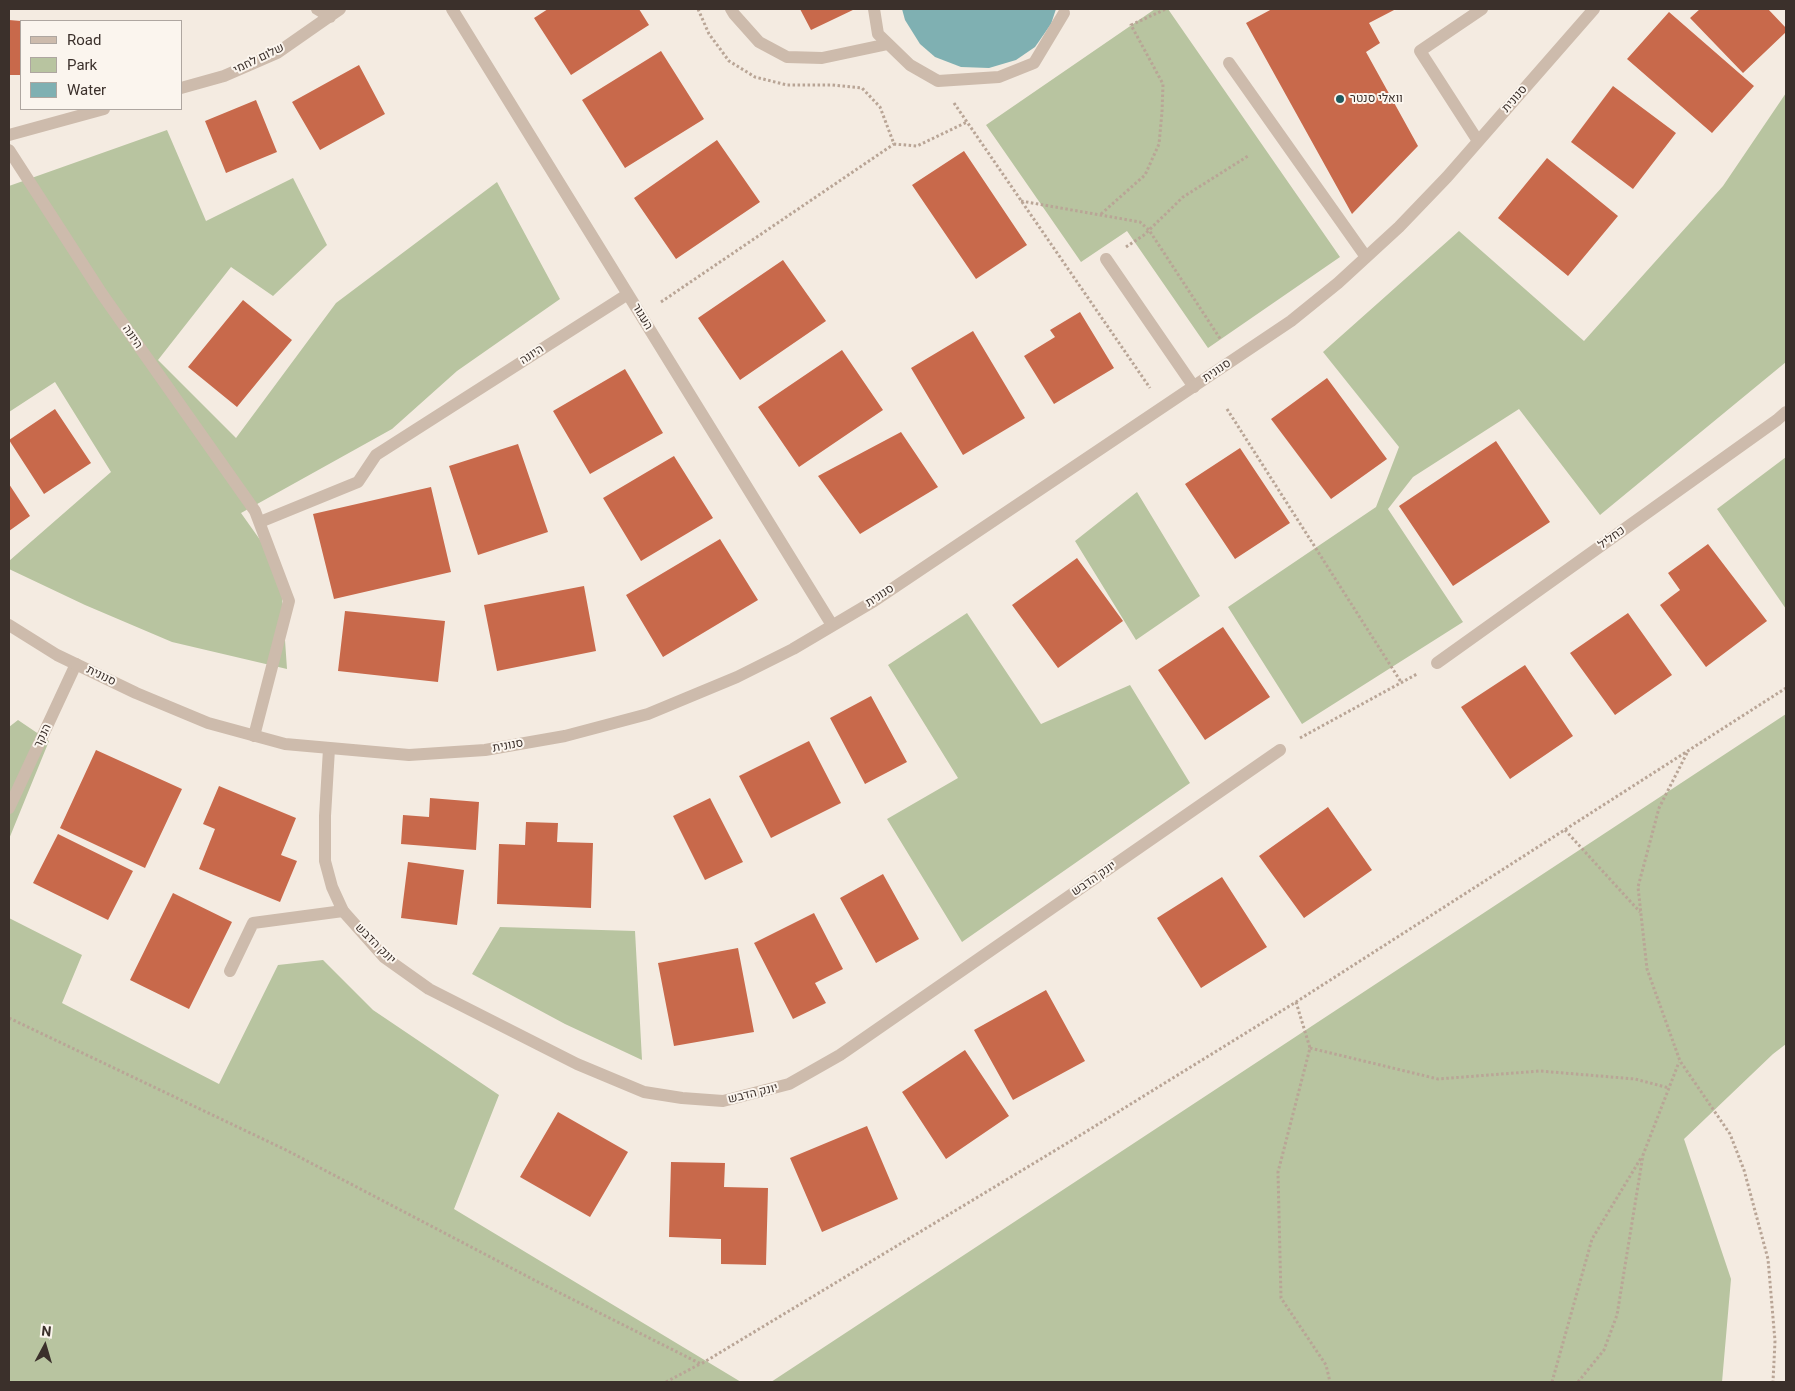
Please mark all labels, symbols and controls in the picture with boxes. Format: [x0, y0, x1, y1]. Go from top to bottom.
legend [20, 20, 182, 110]
text: Road [67, 31, 101, 49]
street label: שלום לחמי [231, 41, 287, 77]
text: Park [67, 56, 97, 74]
text: Water [67, 81, 106, 99]
street label: סנונית [1499, 83, 1531, 115]
place label: וואלי סנטר [1350, 92, 1403, 106]
marker: וואלי סנטר [1334, 93, 1346, 105]
street label: העגור [629, 301, 655, 333]
street label: היונה [119, 322, 145, 352]
street label: היונה [517, 342, 547, 368]
street label: סנונית [1200, 356, 1234, 386]
street label: כחליל [1596, 523, 1628, 553]
street label: סנונית [863, 582, 897, 610]
street label: סנונית [84, 663, 118, 689]
street label: הנקר [31, 722, 55, 750]
street label: סנונית [491, 736, 525, 756]
street label: יונק הדבש [1069, 858, 1119, 900]
street label: יונק הדבש [352, 921, 398, 967]
street label: יונק הדבש [726, 1081, 780, 1107]
north arrow [20, 1321, 70, 1371]
text: N [41, 1323, 52, 1340]

